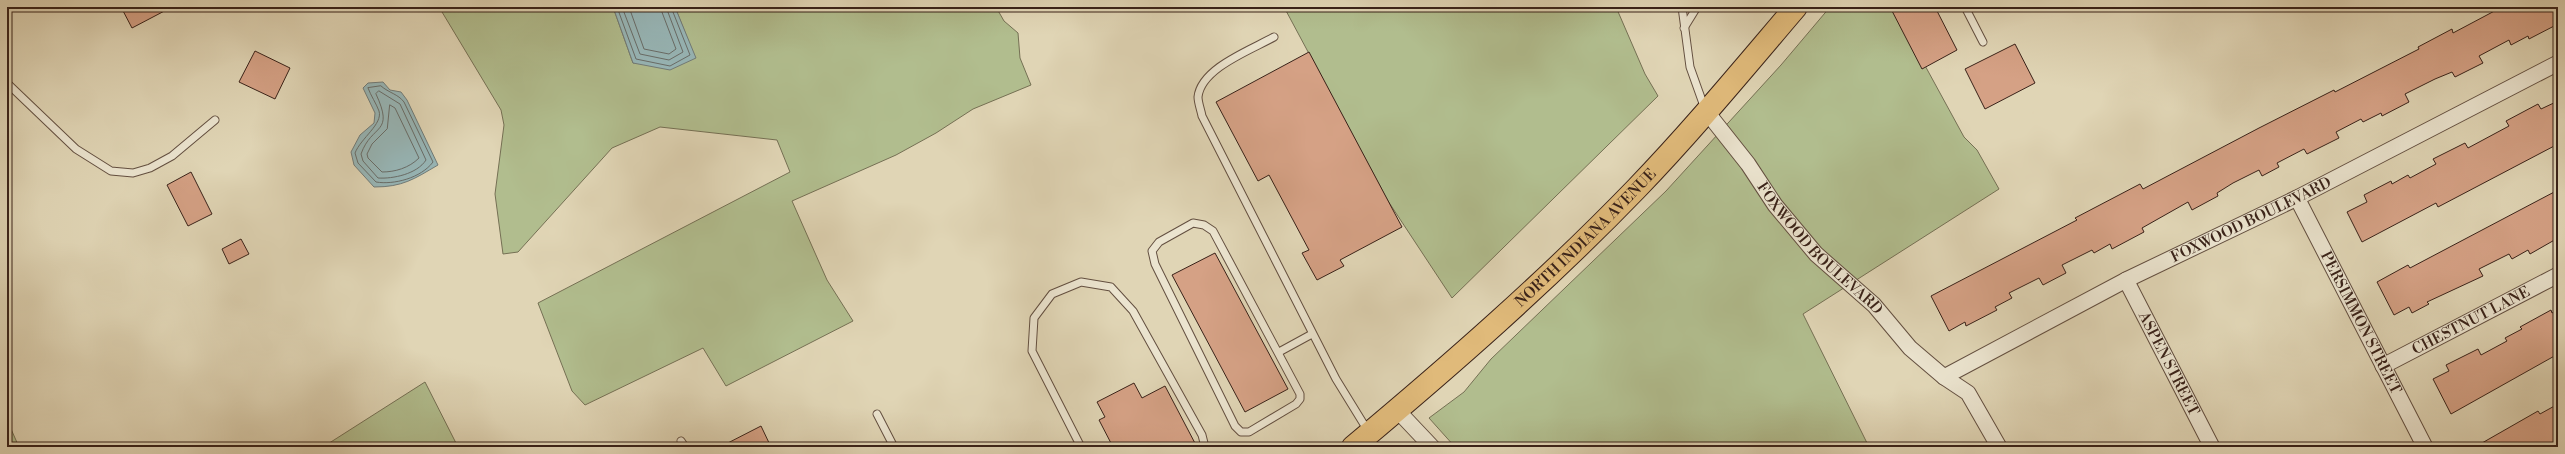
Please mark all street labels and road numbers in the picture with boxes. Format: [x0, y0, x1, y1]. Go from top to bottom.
street label: NORTH INDIANA AVENUE [1511, 165, 1660, 311]
street label: FOXWOOD BOULEVARD [2168, 173, 2335, 267]
street label: FOXWOOD BOULEVARD [1752, 178, 1887, 319]
street label: PERSIMMON STREET [2316, 248, 2405, 398]
street label: CHESTNUT LANE [2409, 282, 2533, 359]
street label: ASPEN STREET [2134, 308, 2203, 419]

